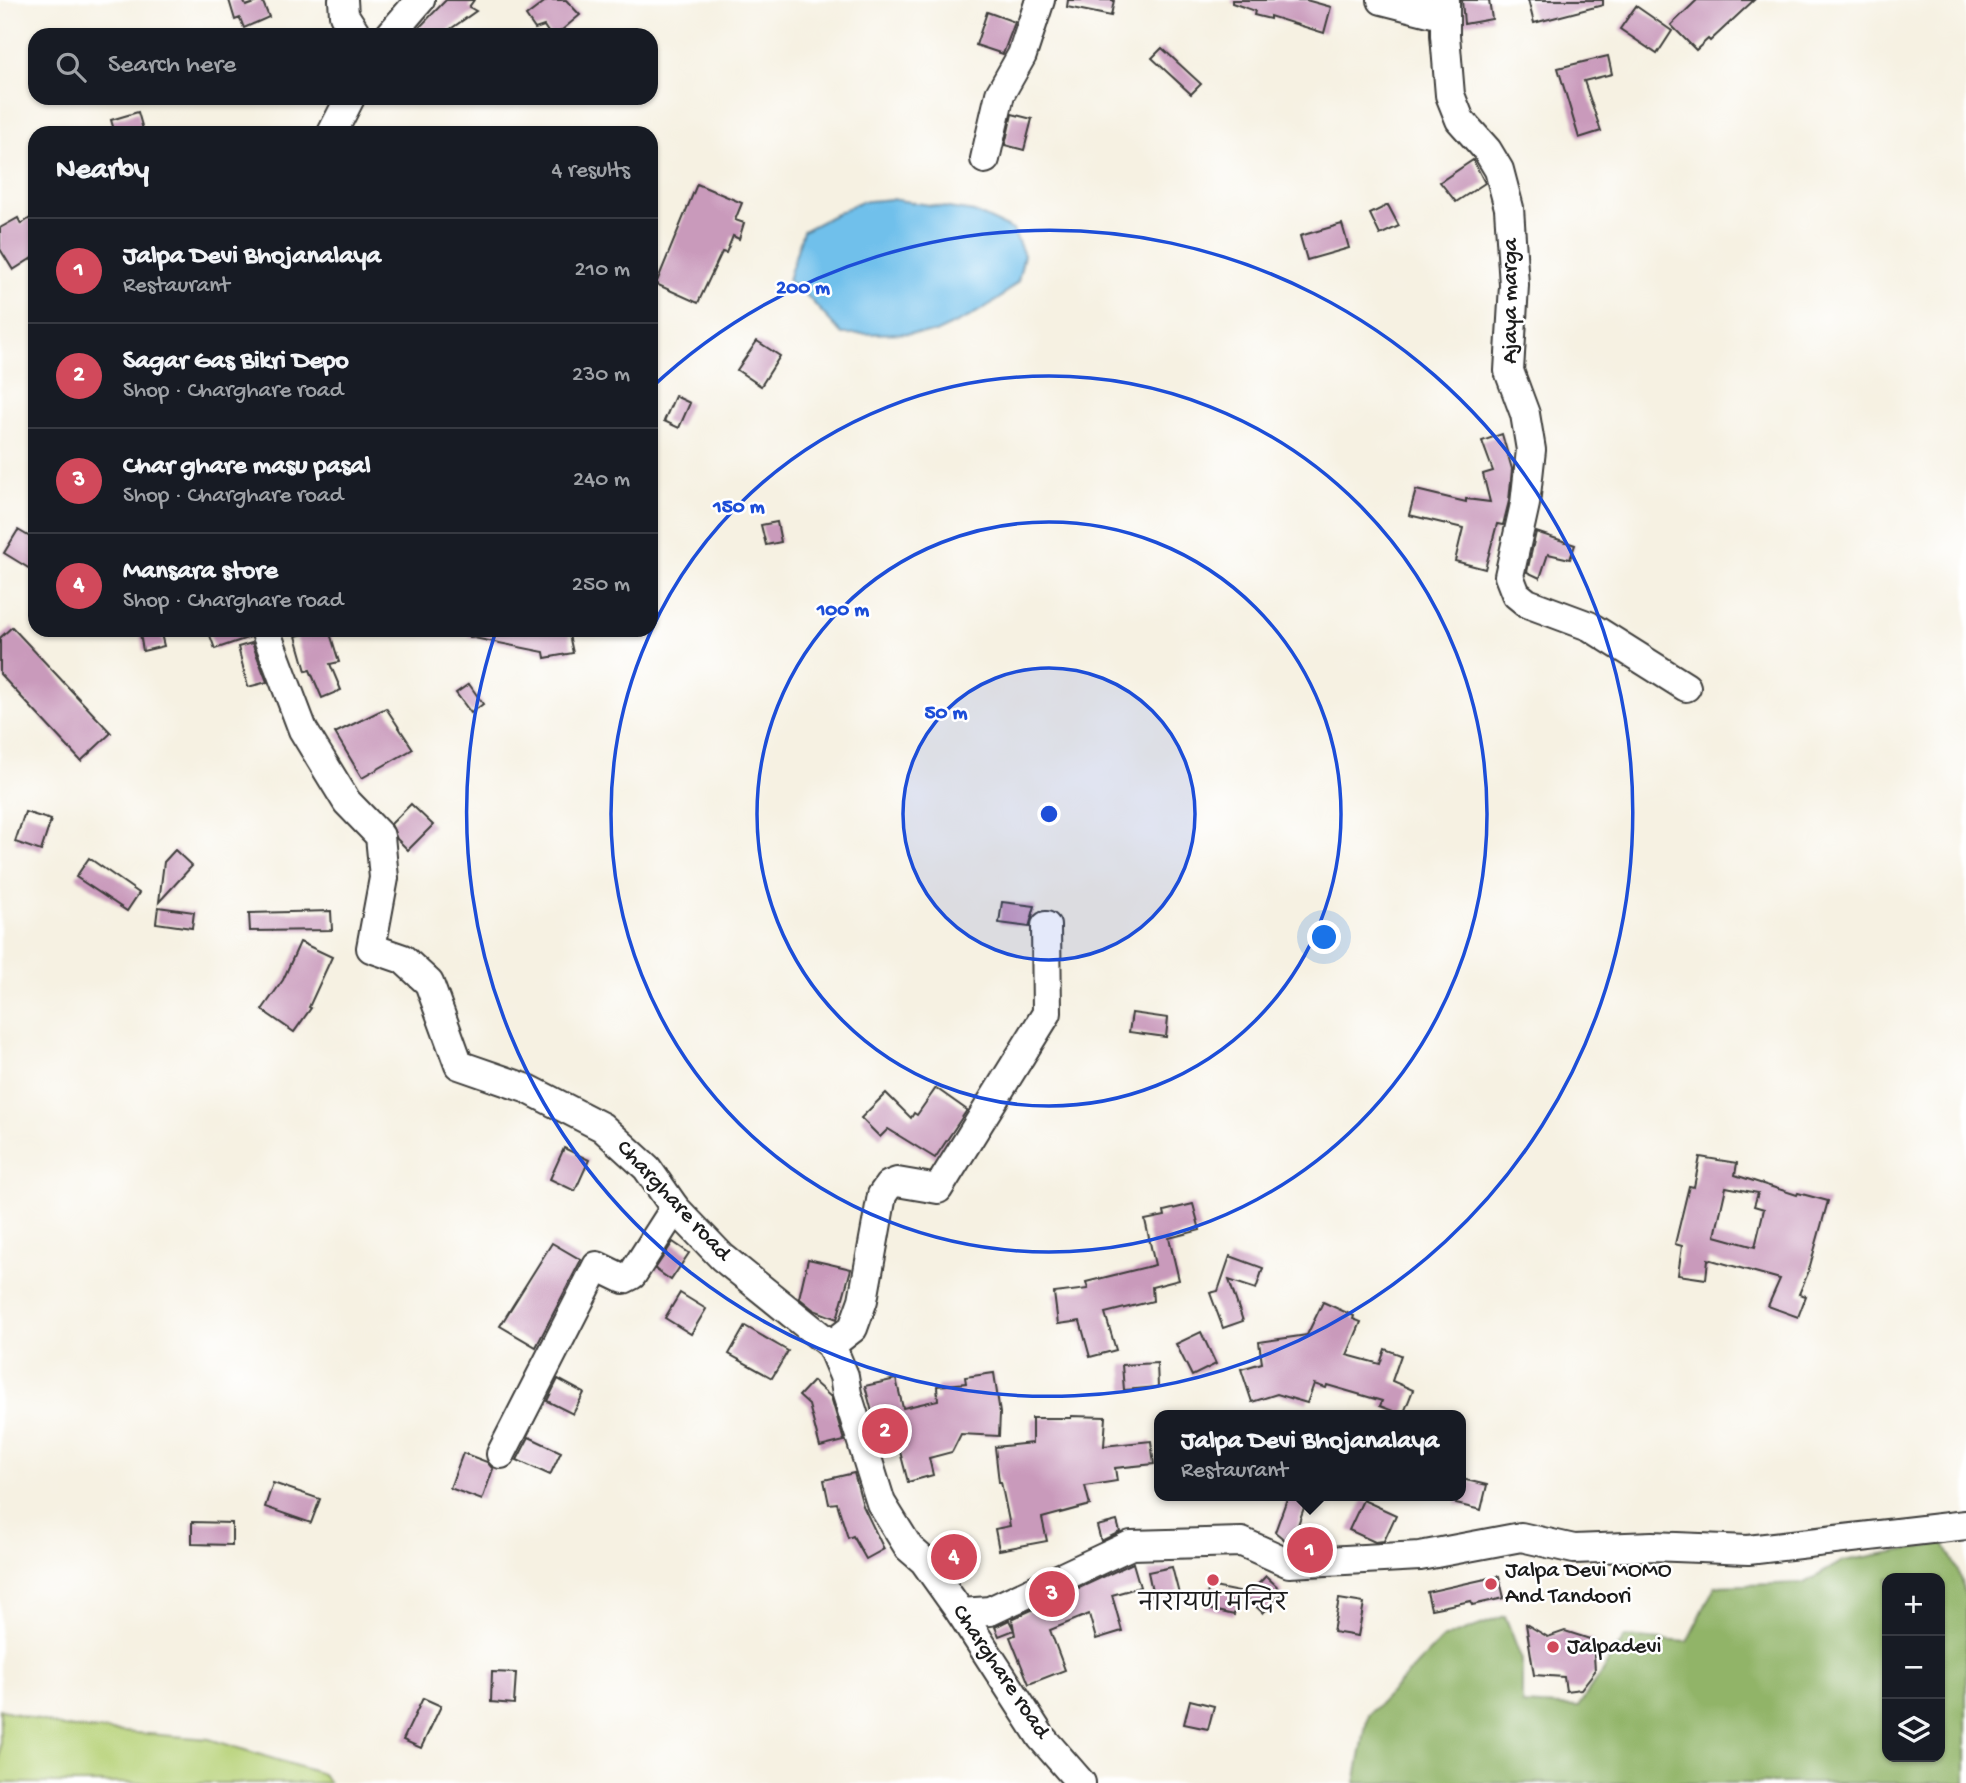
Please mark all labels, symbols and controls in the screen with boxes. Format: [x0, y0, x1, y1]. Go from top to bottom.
search box [28, 28, 658, 105]
icon: search [52, 48, 90, 86]
text: Search here [108, 51, 236, 82]
text: Nearby [56, 154, 149, 189]
text: 4 results [551, 158, 630, 185]
street label: Ajaya marga [1498, 237, 1525, 364]
text: Jalpa Devi Bhojanalaya [123, 242, 381, 273]
text: 1 [74, 257, 84, 284]
text: 210 m [575, 257, 630, 284]
text: Restaurant [123, 273, 230, 300]
text: 200 m [776, 277, 830, 302]
text: Sagar Gas Bikri Depo [123, 347, 349, 378]
text: 2 [73, 362, 85, 389]
text: 230 m [572, 362, 630, 389]
text: Shop · Charghare road [123, 378, 343, 405]
text: Char ghare masu pasal [123, 452, 371, 483]
text: 3 [73, 467, 85, 494]
text: 240 m [573, 467, 630, 494]
text: Shop · Charghare road [123, 483, 343, 510]
text: 150 m [712, 496, 765, 521]
text: Mansara store [123, 557, 278, 588]
text: 4 [74, 572, 84, 599]
text: 250 m [572, 572, 630, 599]
text: Shop · Charghare road [123, 588, 343, 615]
text: 100 m [816, 599, 869, 624]
text: 50 m [925, 702, 968, 727]
centre of rings [1037, 802, 1061, 826]
your location [1307, 920, 1341, 954]
street label: Charghare road [610, 1135, 737, 1268]
pin: 2 [862, 1405, 908, 1457]
popup [1154, 1410, 1466, 1501]
text: Jalpa Devi Bhojanalaya [1181, 1427, 1439, 1458]
text: Restaurant [1181, 1458, 1288, 1485]
pin: 1 [1287, 1524, 1333, 1576]
pin: 4 [931, 1531, 977, 1583]
place label: Jalpa Devi MOMO And Tandoori [1505, 1558, 1672, 1611]
pin: 3 [1029, 1568, 1075, 1620]
marker: नारायण मन्दिर [1205, 1572, 1221, 1588]
map controls [1882, 1573, 1945, 1762]
button: + [1882, 1573, 1945, 1636]
marker: Jalpa Devi MOMO And Tandoori [1483, 1576, 1499, 1592]
place label: नारायण मन्दिर [1137, 1584, 1289, 1619]
street label: Charghare road [945, 1600, 1056, 1745]
place label: Jalpadevi [1567, 1634, 1662, 1661]
button: − [1882, 1636, 1945, 1699]
marker: Jalpadevi [1545, 1639, 1561, 1655]
button: layers [1882, 1699, 1945, 1762]

